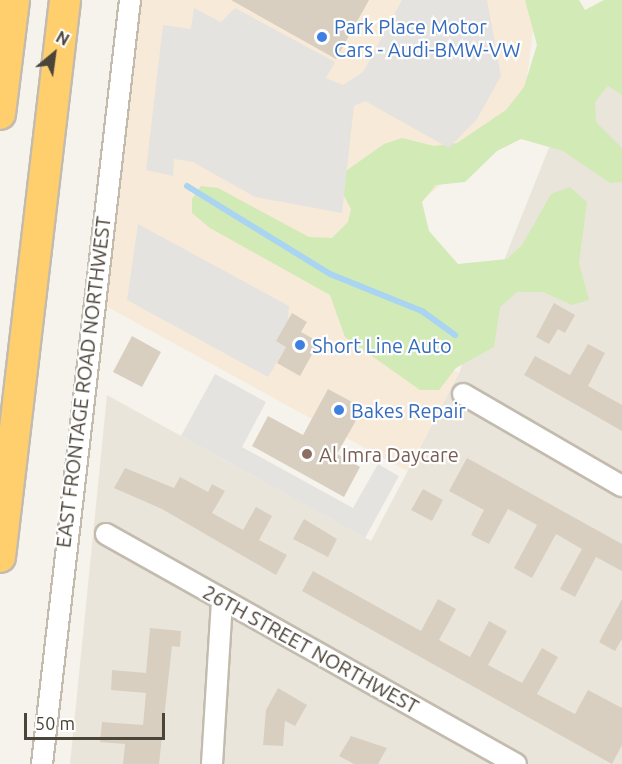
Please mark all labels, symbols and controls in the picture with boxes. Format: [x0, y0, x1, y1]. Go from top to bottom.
place label: Park Place Motor Cars - Audi-BMW-VW [334, 14, 520, 61]
north arrow [24, 24, 84, 84]
text: N [53, 27, 72, 49]
marker: Park Place Motor Cars - Audi-BMW-VW [315, 30, 329, 44]
street label: EAST FRONTAGE ROAD NORTHWEST [51, 215, 115, 549]
place label: Short Line Auto [312, 333, 452, 357]
marker: Short Line Auto [293, 338, 307, 352]
place label: Bakes Repair [351, 398, 466, 422]
marker: Bakes Repair [332, 403, 346, 417]
place label: Al Imra Daycare [319, 442, 459, 466]
marker: Al Imra Daycare [300, 447, 314, 461]
street label: 26TH STREET NORTHWEST [199, 580, 423, 718]
scale bar [27, 701, 168, 739]
text: 50 m [35, 713, 75, 733]

